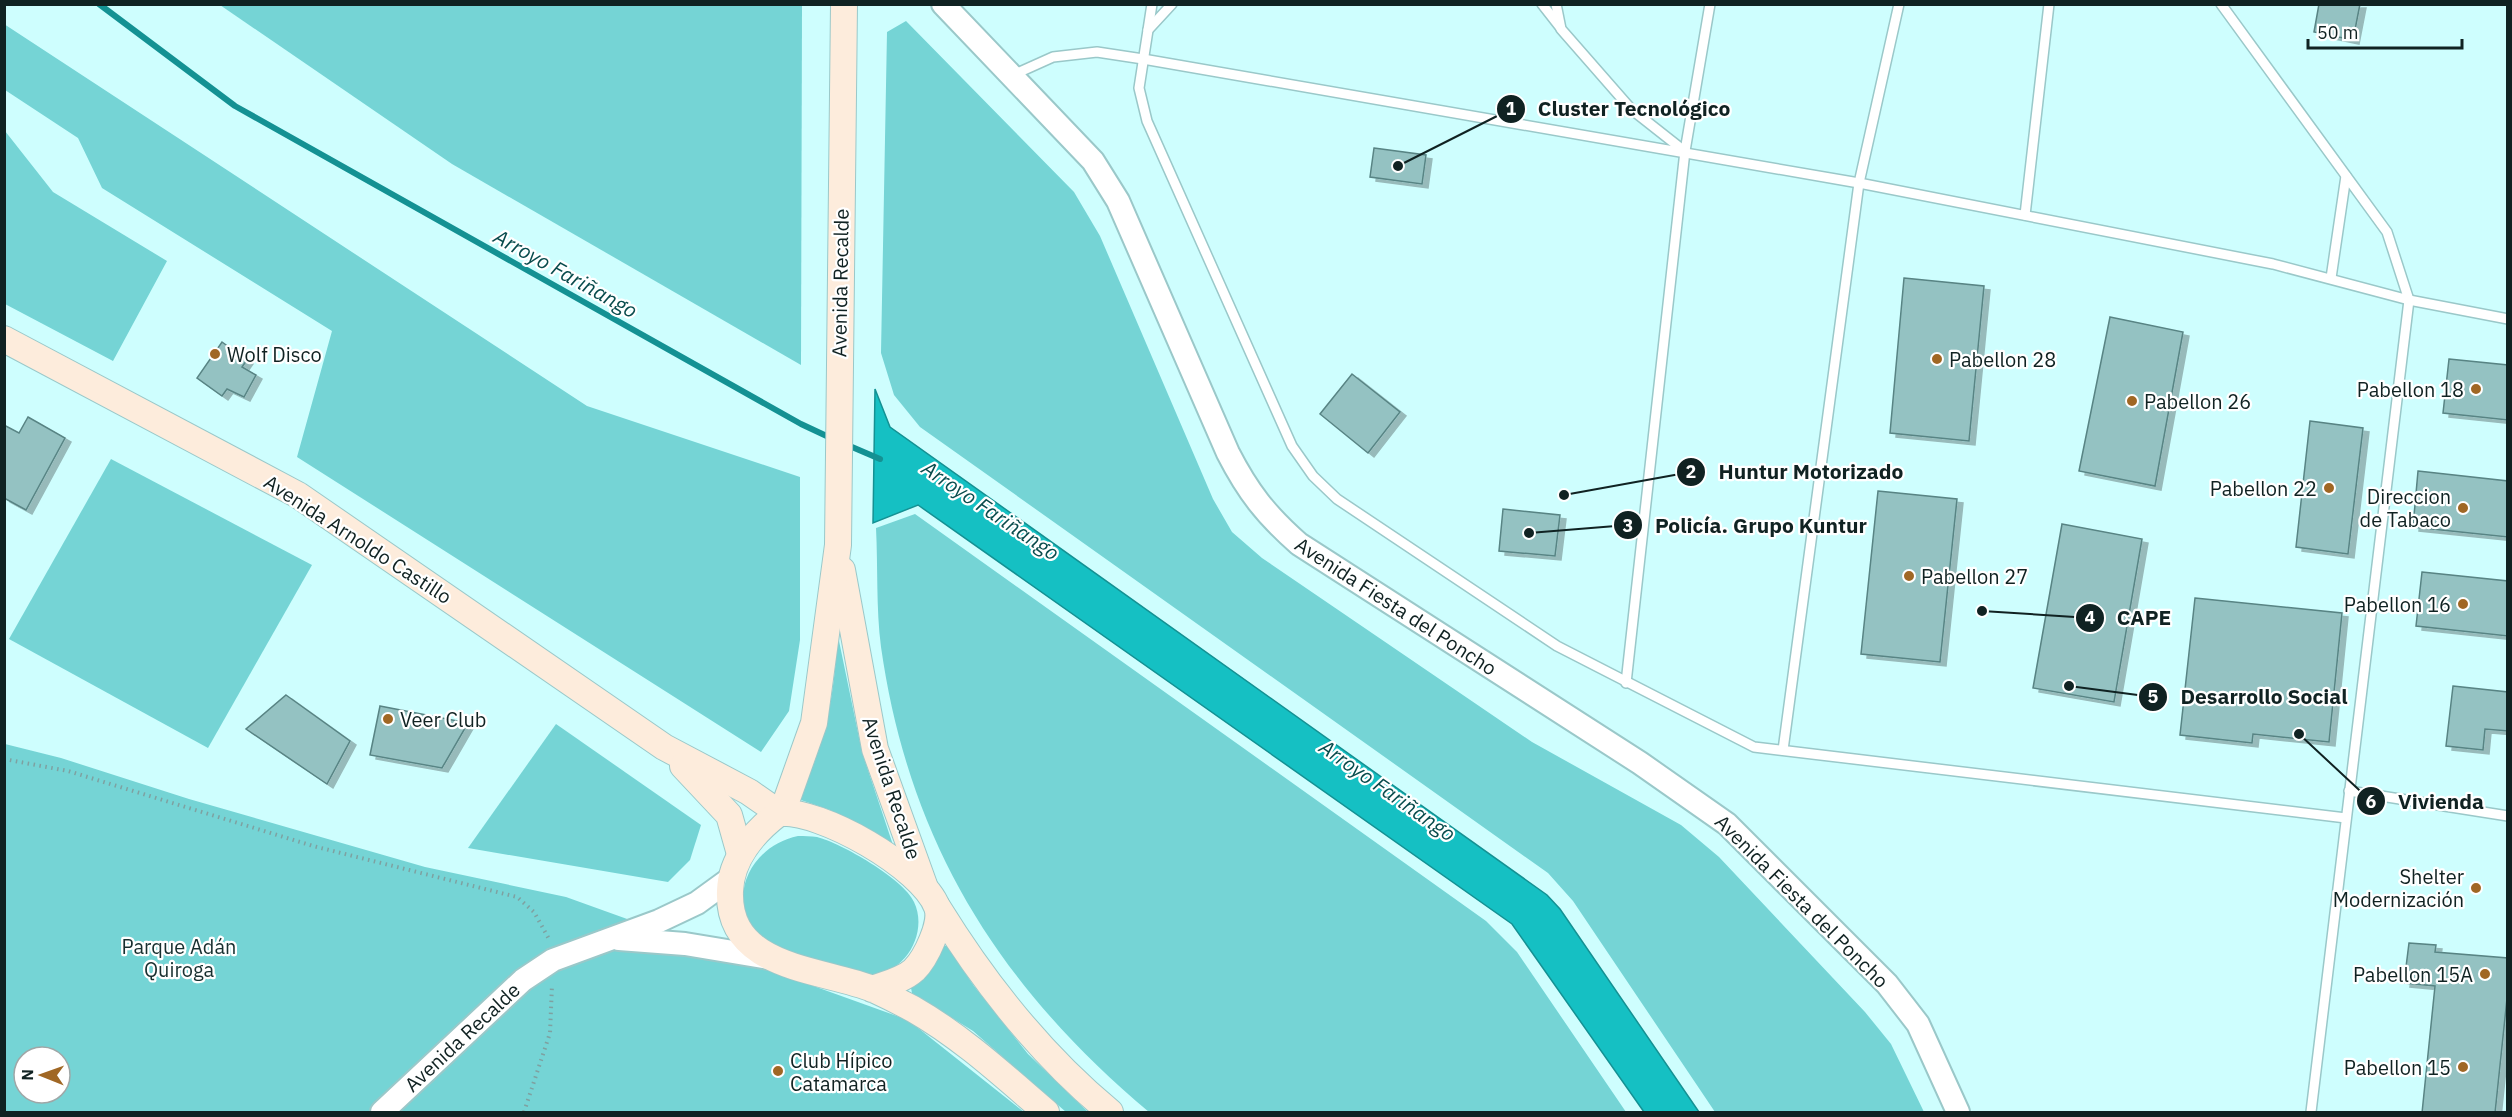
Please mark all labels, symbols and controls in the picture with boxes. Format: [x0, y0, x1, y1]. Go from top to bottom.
scale bar [2308, 12, 2462, 50]
text: 50 m [2317, 21, 2359, 44]
callout: Cluster Tecnológico [1496, 90, 1743, 129]
text: Cluster Tecnológico [1538, 94, 1730, 122]
text: 1 [1506, 97, 1517, 120]
street label: Avenida Recalde [825, 208, 855, 358]
water label: Arroyo Fariñango [488, 221, 643, 324]
place label: Wolf Disco [227, 341, 322, 368]
place label: Pabellon 28 [1949, 346, 2056, 373]
marker: Wolf Disco [208, 347, 222, 361]
marker: Pabellon 28 [1930, 352, 1944, 366]
place label: Pabellon 18 [2357, 376, 2464, 403]
marker: Pabellon 18 [2469, 382, 2483, 396]
place label: Pabellon 26 [2144, 388, 2251, 415]
marker: Pabellon 26 [2125, 394, 2139, 408]
callout: Huntur Motorizado [1676, 452, 1915, 491]
water label: Arroyo Fariñango [916, 453, 1065, 566]
text: Huntur Motorizado [1719, 457, 1904, 485]
text: 2 [1686, 460, 1696, 483]
street label: Avenida Arnoldo Castillo [259, 468, 457, 610]
place label: Pabellon 22 [2210, 475, 2317, 502]
marker: Pabellon 22 [2322, 481, 2336, 495]
place label: Direccion de Tabaco [2360, 483, 2451, 533]
marker: Direccion de Tabaco [2456, 501, 2470, 515]
callout: Policía. Grupo Kuntur [1613, 506, 1879, 545]
text: Policía. Grupo Kuntur [1655, 511, 1868, 539]
text: 3 [1623, 514, 1633, 537]
street label: Avenida Fiesta del Poncho [1290, 531, 1502, 681]
place label: Pabellon 27 [1921, 563, 2028, 590]
marker: Pabellon 27 [1902, 569, 1916, 583]
place label: Pabellon 16 [2344, 591, 2451, 618]
marker: Pabellon 16 [2456, 597, 2470, 611]
callout: CAPE [2075, 598, 2183, 637]
text: CAPE [2117, 603, 2171, 631]
text: 4 [2085, 606, 2096, 629]
callout: Desarrollo Social [2138, 677, 2359, 716]
text: Desarrollo Social [2180, 682, 2348, 710]
text: 5 [2148, 685, 2159, 708]
place label: Veer Club [400, 706, 486, 733]
marker: Veer Club [381, 712, 395, 726]
street label: Avenida Recalde [856, 713, 928, 863]
water label: Arroyo Fariñango [1314, 732, 1462, 847]
callout: Vivienda [2356, 782, 2496, 821]
text: Vivienda [2398, 787, 2484, 815]
text: 6 [2366, 790, 2377, 813]
street label: Avenida Fiesta del Poncho [1709, 808, 1895, 994]
place label: Shelter Modernización [2333, 863, 2464, 913]
marker: Shelter Modernización [2469, 881, 2483, 895]
park label: Parque Adán Quiroga [122, 933, 236, 983]
place label: Pabellon 15A [2353, 961, 2473, 988]
marker: Pabellon 15A [2478, 967, 2492, 981]
street label: Avenida Recalde [398, 976, 526, 1098]
north arrow [12, 1045, 72, 1105]
place label: Club Hípico Catamarca [790, 1047, 892, 1097]
place label: Pabellon 15 [2344, 1054, 2451, 1081]
marker: Pabellon 15 [2456, 1060, 2470, 1074]
marker: Club Hípico Catamarca [771, 1064, 785, 1078]
text: N [17, 1069, 37, 1081]

